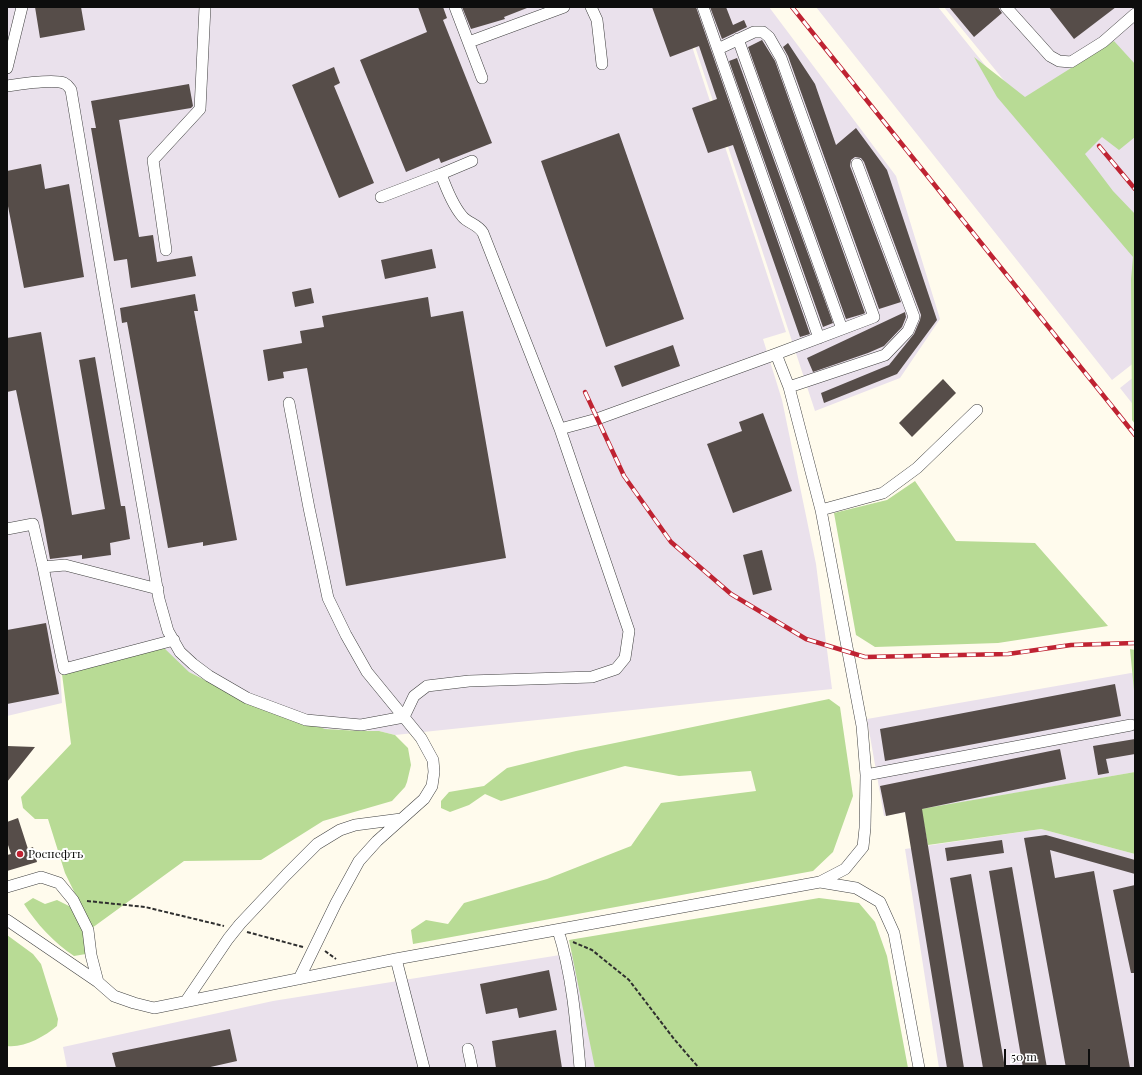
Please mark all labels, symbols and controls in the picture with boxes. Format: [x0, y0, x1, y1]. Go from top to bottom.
place label: Роснефть [28, 847, 83, 861]
marker: Роснефть [15, 849, 25, 859]
scale bar [1006, 1041, 1092, 1067]
text: 50 m [1011, 1048, 1037, 1064]

